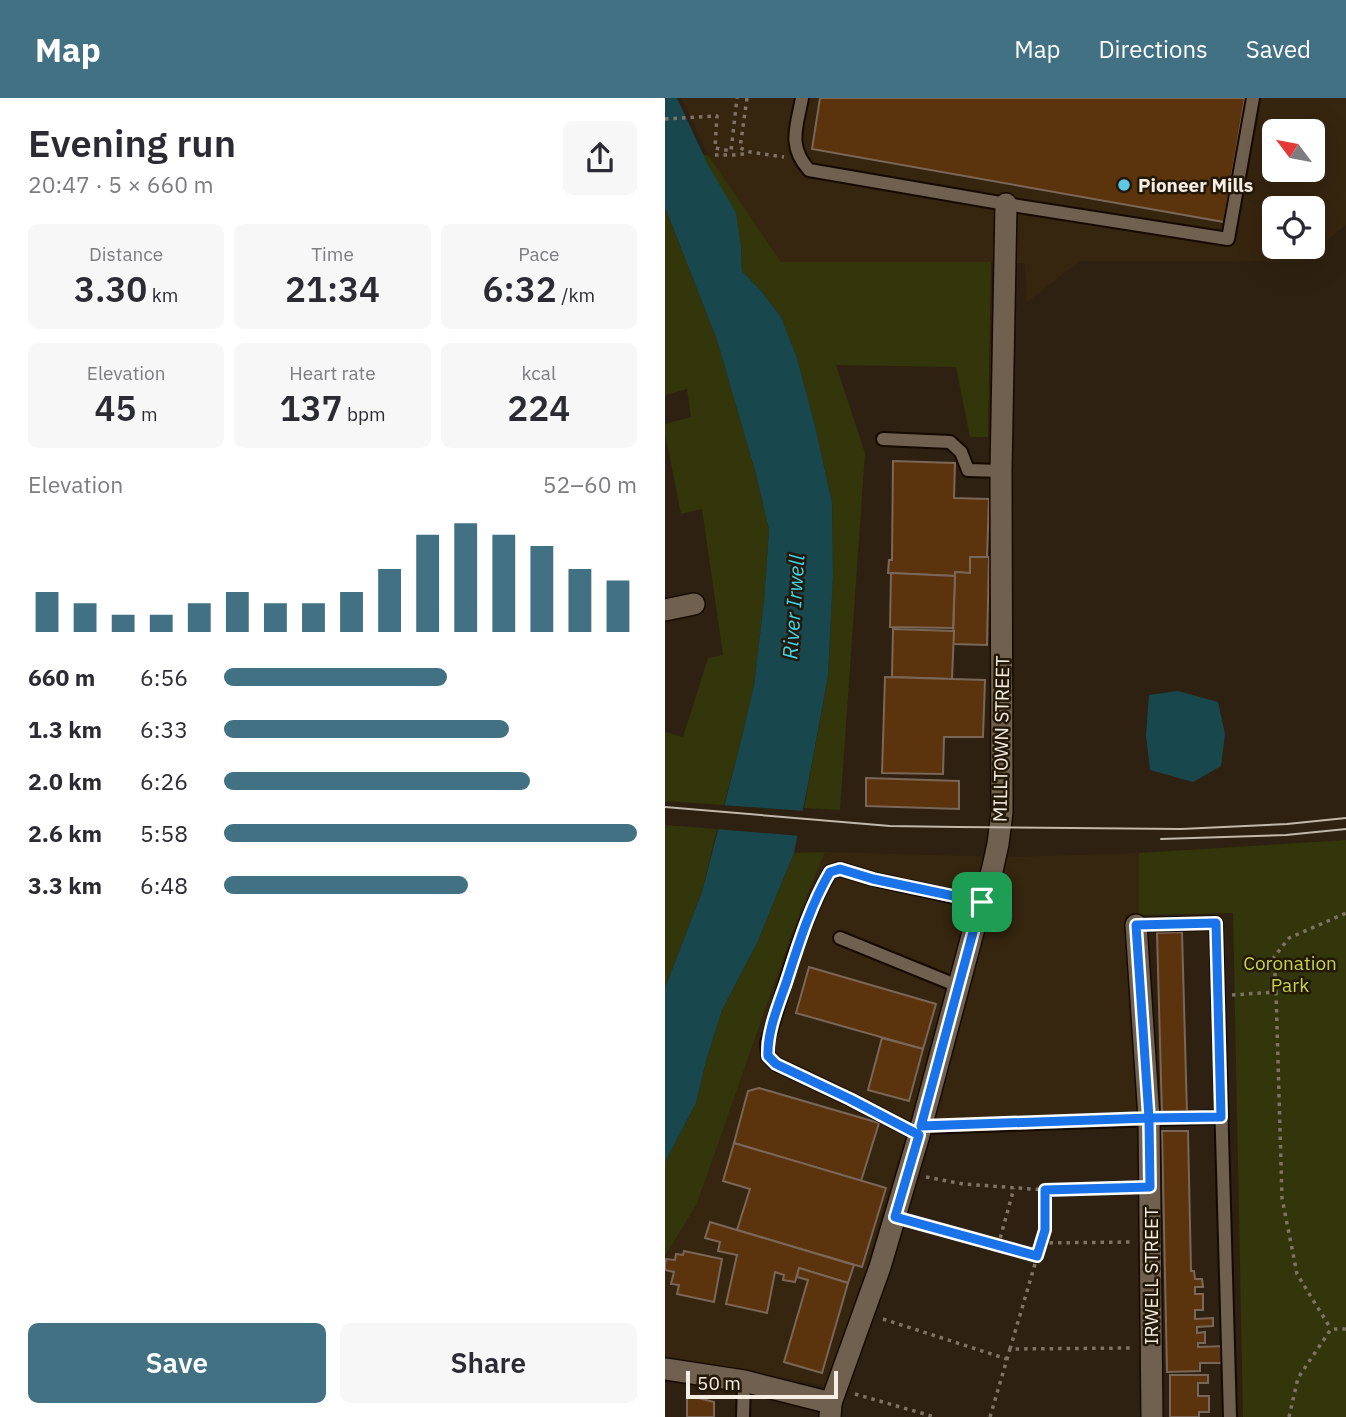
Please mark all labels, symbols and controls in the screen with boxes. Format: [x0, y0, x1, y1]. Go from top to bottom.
text: Map [35, 28, 101, 71]
text: Map [1014, 33, 1060, 65]
text: Directions [1098, 33, 1208, 65]
text: Saved [1246, 33, 1311, 65]
text: Evening run [28, 118, 236, 167]
north arrow [1262, 119, 1325, 182]
map controls [1262, 119, 1325, 259]
button: share [563, 121, 637, 195]
text: 20:47 · 5 × 660 m [28, 169, 214, 199]
place label: Pioneer Mills [1138, 173, 1253, 197]
marker: Pioneer Mills [1116, 177, 1132, 193]
button: locate [1262, 196, 1325, 259]
text: Distance [89, 242, 163, 266]
text: Time [311, 242, 354, 266]
text: Pace [518, 242, 560, 266]
text: 3.30 [74, 266, 147, 312]
text: 21:34 [285, 266, 380, 312]
text: 6:32 [483, 266, 557, 312]
text: km [147, 283, 178, 307]
text: /km [557, 283, 595, 307]
text: Elevation [87, 361, 166, 385]
text: Heart rate [289, 361, 376, 385]
text: kcal [522, 361, 556, 385]
text: 45 [95, 385, 137, 431]
text: 137 [279, 385, 342, 431]
text: 224 [507, 385, 570, 431]
text: m [137, 402, 158, 426]
text: bpm [342, 402, 386, 426]
text: Elevation [28, 469, 123, 499]
text: 52–60 m [543, 469, 637, 499]
water label: River Irwell [775, 553, 811, 660]
street label: MILLTOWN STREET [988, 655, 1014, 822]
text: 660 m [28, 662, 95, 692]
text: 6:56 [140, 662, 188, 692]
text: 1.3 km [28, 714, 102, 744]
text: 6:33 [140, 714, 188, 744]
text: 2.0 km [28, 766, 102, 796]
text: 6:26 [140, 766, 188, 796]
text: 2.6 km [28, 818, 102, 848]
text: 5:58 [140, 818, 188, 848]
text: 3.3 km [28, 870, 102, 900]
text: 6:48 [140, 870, 188, 900]
pin [952, 872, 1012, 932]
icon: arrive [963, 883, 1001, 921]
park label: Coronation Park [1243, 951, 1337, 997]
street label: IRWELL STREET [1139, 1207, 1163, 1345]
button: Save [28, 1323, 326, 1403]
button: Share [340, 1323, 637, 1403]
scale bar [686, 1368, 838, 1400]
text: 50 m [697, 1371, 741, 1395]

